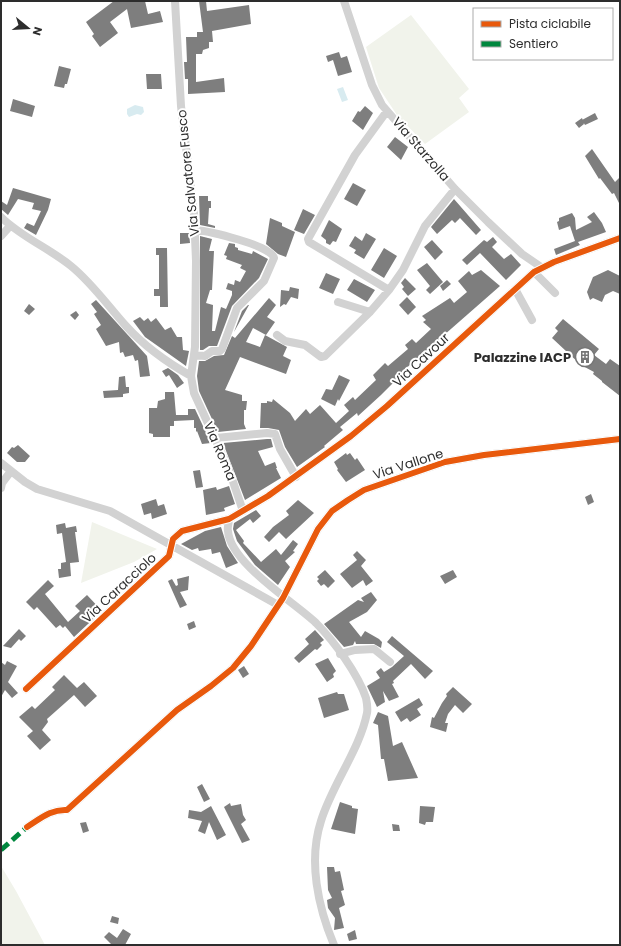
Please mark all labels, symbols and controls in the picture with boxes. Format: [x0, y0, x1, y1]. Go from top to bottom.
north arrow [8, 8, 48, 48]
legend [473, 8, 613, 60]
text: Pista ciclabile [509, 15, 591, 32]
text: N [29, 25, 46, 38]
text: Sentiero [509, 35, 558, 52]
street label: Via Salvatore Fusco [172, 109, 204, 237]
street label: Via Starzolla [388, 113, 454, 185]
street label: Via Cavour [388, 328, 454, 391]
building icon: Palazzine IACP [574, 346, 596, 368]
place label: Palazzine IACP [474, 348, 571, 367]
street label: Via Roma [199, 418, 241, 484]
street label: Via Vallone [370, 444, 446, 484]
street label: Via Caracciolo [78, 548, 160, 628]

